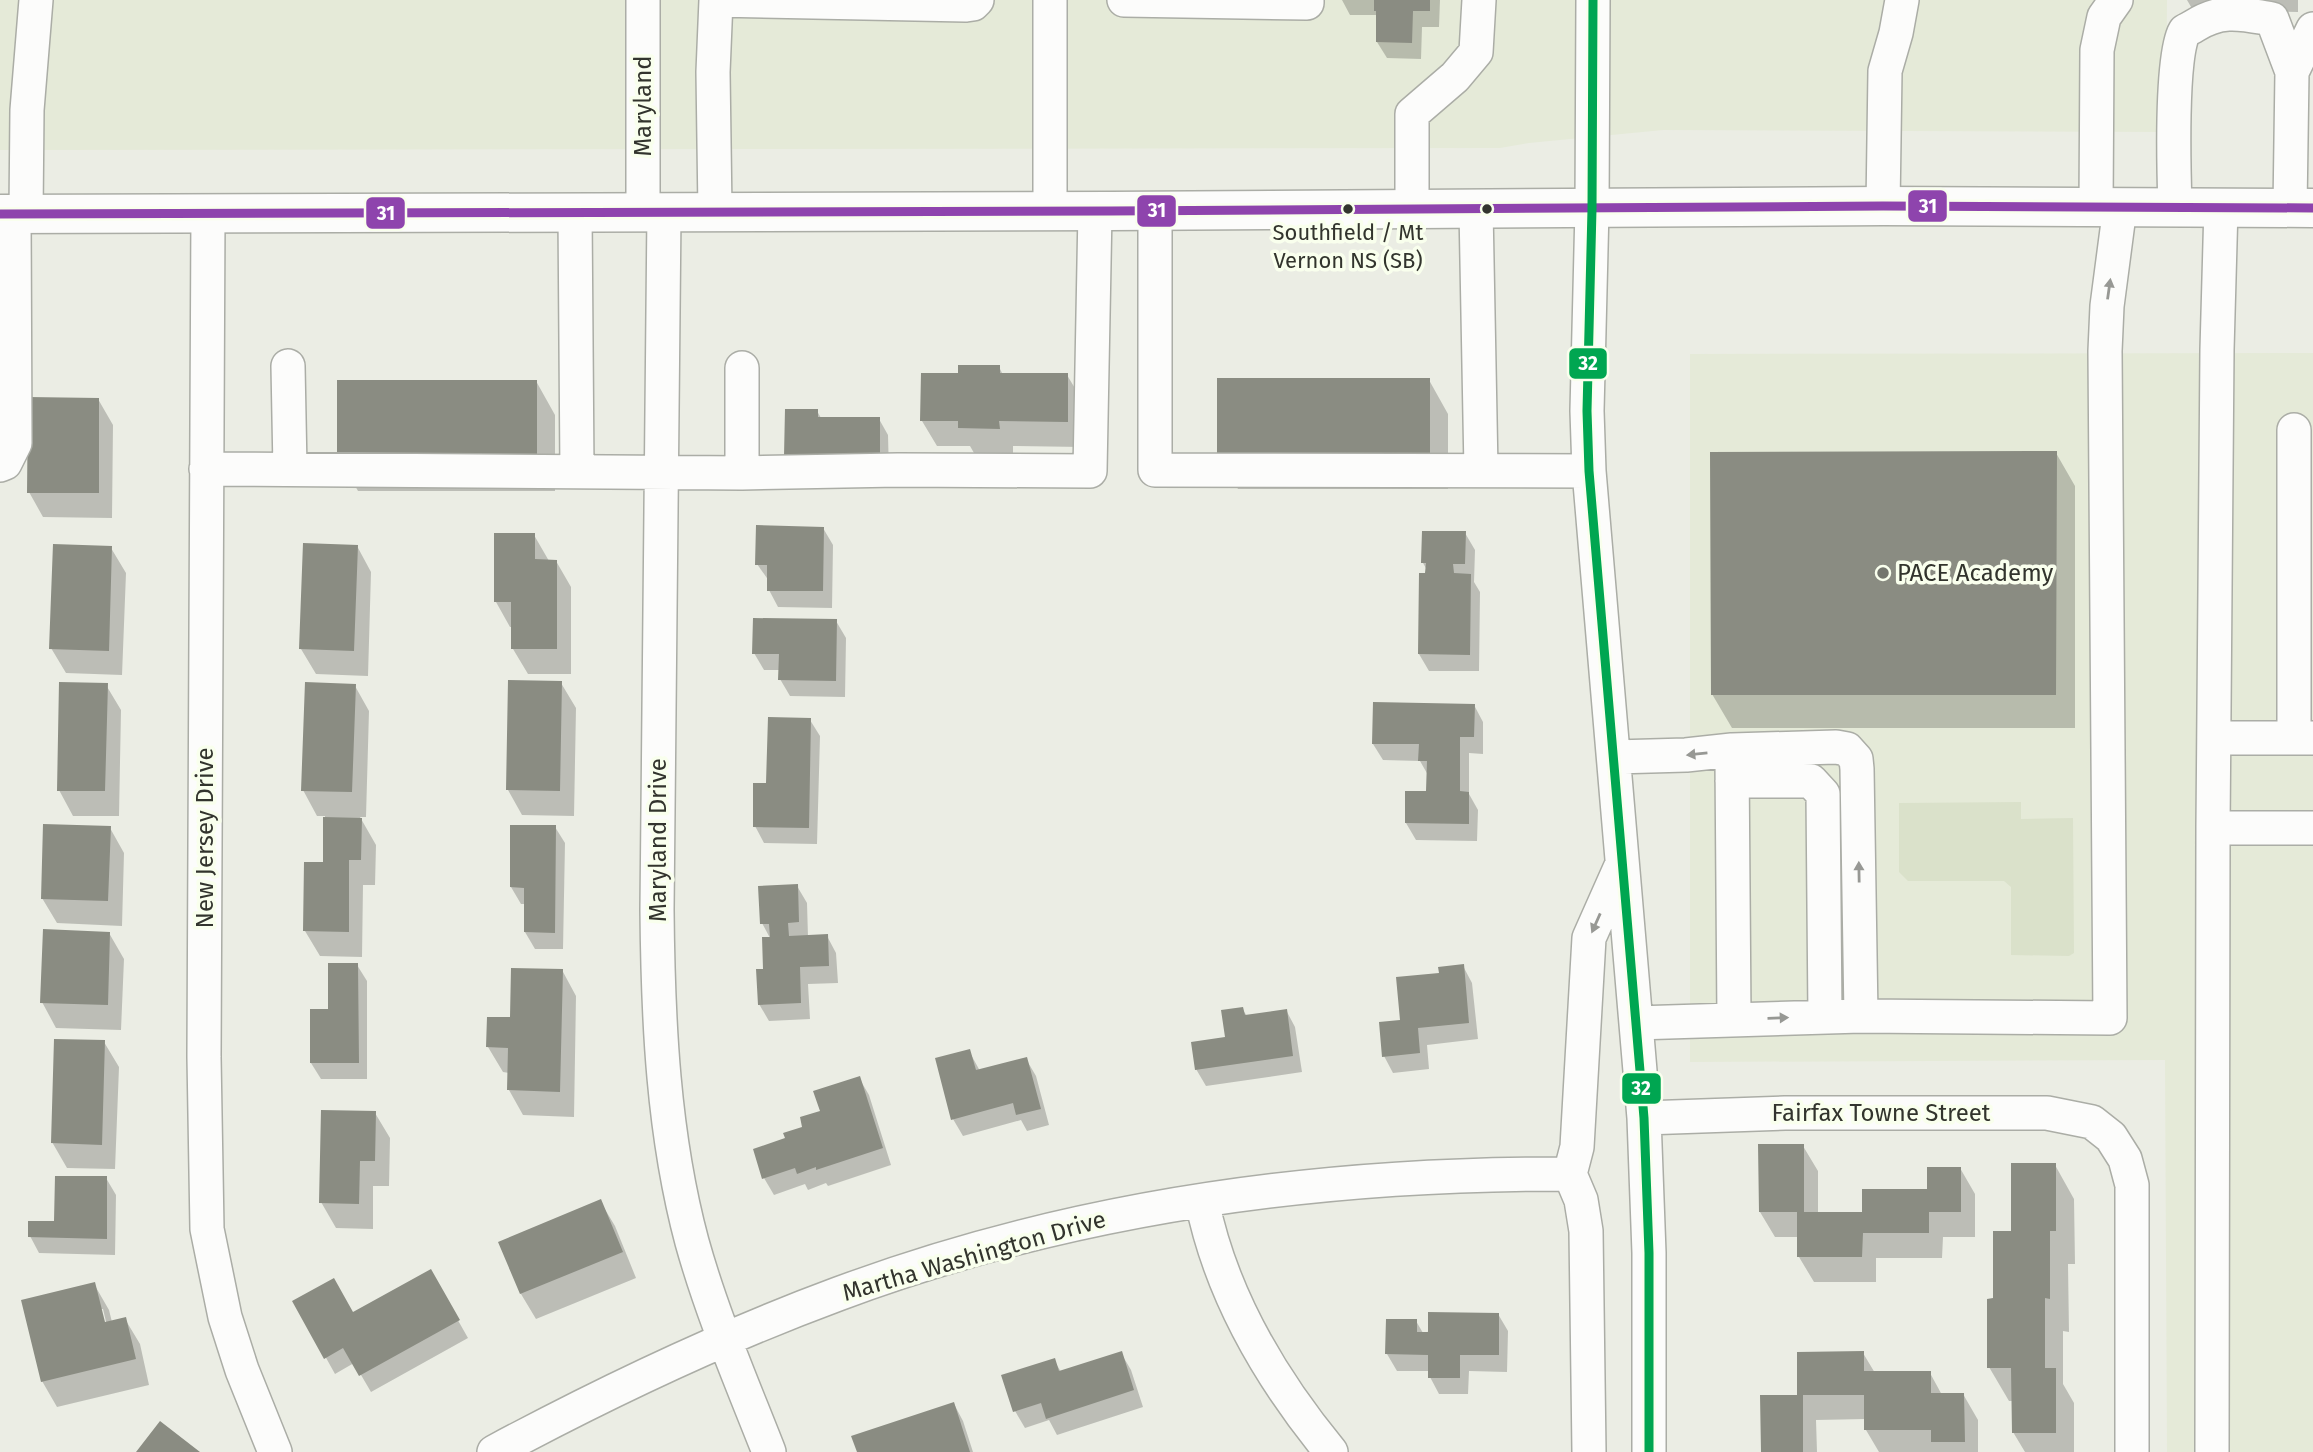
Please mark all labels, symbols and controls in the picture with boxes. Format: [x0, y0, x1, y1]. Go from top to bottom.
street label: Maryland [629, 55, 657, 157]
line badge: 31 [1907, 189, 1948, 223]
line badge: 31 [1136, 194, 1177, 228]
text: 31 [1918, 195, 1937, 218]
line badge: 31 [365, 196, 406, 230]
text: 31 [1147, 199, 1166, 222]
text: 31 [376, 202, 395, 225]
marker: Southfield / Mt Vernon NS (SB) [1341, 202, 1355, 216]
unlabelled marker [1480, 202, 1494, 216]
place label: Southfield / Mt Vernon NS (SB) [1273, 219, 1423, 274]
one-way arrow [2103, 278, 2114, 300]
line badge: 32 [1568, 347, 1608, 380]
text: 32 [1577, 352, 1598, 375]
place label: PACE Academy [1897, 559, 2054, 587]
marker: PACE Academy [1875, 565, 1891, 581]
street label: New Jersey Drive [191, 748, 219, 928]
one-way arrow [1686, 748, 1708, 759]
street label: Maryland Drive [644, 758, 672, 922]
one-way arrow [1853, 861, 1865, 883]
one-way arrow [1590, 913, 1602, 933]
one-way arrow [1767, 1013, 1789, 1024]
line badge: 32 [1621, 1072, 1662, 1105]
text: 32 [1630, 1077, 1651, 1100]
street label: Fairfax Towne Street [1772, 1099, 1991, 1127]
street label: Martha Washington Drive [839, 1205, 1109, 1307]

